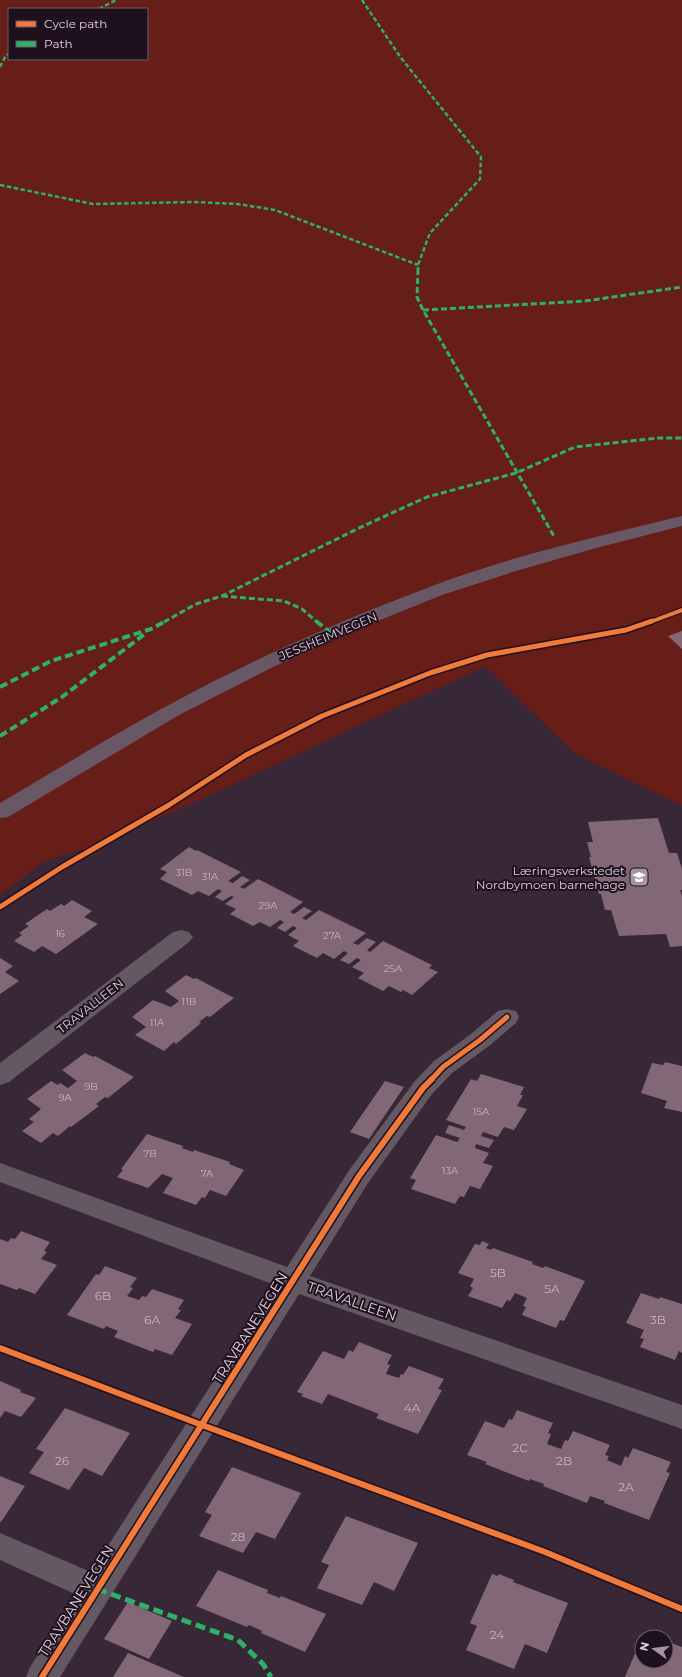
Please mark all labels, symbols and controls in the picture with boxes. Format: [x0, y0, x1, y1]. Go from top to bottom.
legend [8, 8, 148, 60]
text: Cycle path [44, 16, 107, 31]
text: Path [44, 36, 73, 51]
street label: JESSHEIMVEGEN [276, 609, 379, 664]
place label: Læringsverkstedet Nordbymoen barnehage [476, 863, 625, 892]
house number: 31B [176, 866, 192, 879]
school or university icon: Læringsverkstedet Nordbymoen barnehage [628, 866, 650, 888]
house number: 31A [202, 870, 219, 883]
house number: 29A [259, 899, 278, 912]
house number: 16 [55, 927, 65, 940]
house number: 27A [323, 929, 342, 942]
house number: 25A [384, 962, 403, 975]
street label: TRAVALLEEN [54, 975, 126, 1037]
house number: 11B [182, 995, 196, 1008]
house number: 11A [150, 1016, 165, 1029]
house number: 9B [84, 1080, 98, 1093]
house number: 9A [58, 1091, 72, 1104]
house number: 15A [473, 1105, 490, 1118]
house number: 7B [143, 1147, 157, 1160]
house number: 13A [442, 1164, 459, 1177]
house number: 7A [201, 1167, 214, 1180]
house number: 5B [490, 1265, 506, 1280]
street label: TRAVBANEVEGEN [208, 1269, 292, 1387]
street label: TRAVALLEEN [305, 1277, 399, 1325]
house number: 5A [544, 1281, 560, 1296]
house number: 6B [95, 1288, 111, 1303]
house number: 6A [144, 1312, 160, 1327]
house number: 3B [650, 1312, 666, 1327]
house number: 4A [404, 1400, 421, 1415]
house number: 2C [512, 1440, 528, 1455]
house number: 26 [55, 1453, 69, 1468]
house number: 2B [556, 1453, 572, 1468]
house number: 2A [618, 1479, 634, 1494]
house number: 28 [231, 1529, 246, 1544]
street label: TRAVBANEVEGEN [34, 1542, 118, 1660]
house number: 24 [490, 1627, 504, 1642]
north arrow [634, 1629, 674, 1669]
text: N [636, 1641, 652, 1653]

